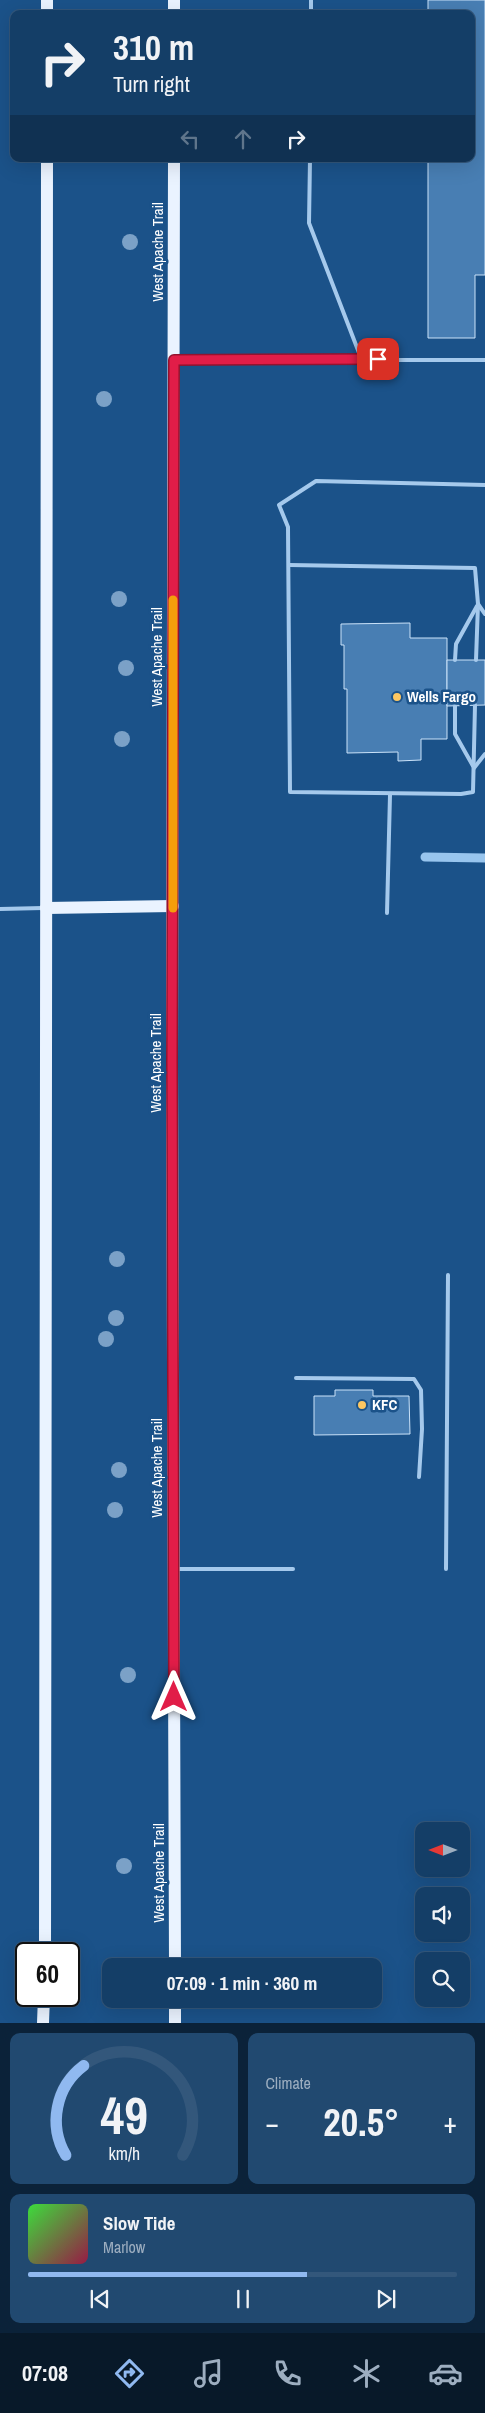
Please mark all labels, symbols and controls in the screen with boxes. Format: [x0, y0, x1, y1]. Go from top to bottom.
text: 310 m [113, 24, 194, 71]
icon: right [30, 30, 95, 95]
text: Turn right [113, 69, 190, 99]
icon: left [176, 125, 204, 153]
icon: ahead [229, 125, 257, 153]
icon: right [282, 125, 310, 153]
street label: West Apache Trail [147, 202, 168, 302]
pin [357, 338, 399, 380]
icon: arrive [364, 345, 392, 373]
street label: West Apache Trail [146, 607, 167, 707]
place label: Wells Fargo [407, 686, 476, 707]
marker: Wells Fargo [391, 691, 403, 703]
street label: West Apache Trail [145, 1013, 166, 1113]
place label: KFC [372, 1394, 397, 1415]
marker: KFC [356, 1399, 368, 1411]
street label: West Apache Trail [146, 1418, 167, 1518]
position arrow [147, 1670, 199, 1722]
north arrow [415, 1822, 470, 1878]
map controls [415, 1822, 470, 2007]
street label: West Apache Trail [148, 1823, 169, 1923]
button: sound [415, 1887, 470, 1942]
speed limit sign: 60 [15, 1942, 80, 2007]
button: search [415, 1952, 470, 2007]
text: 07:09 · 1 min · 360 m [167, 1970, 317, 1996]
text: Climate [266, 2072, 311, 2094]
text: 49 [100, 2080, 147, 2150]
text: 20.5° [323, 2097, 399, 2148]
text: − [266, 2104, 279, 2142]
text: + [444, 2104, 457, 2142]
text: km/h [108, 2142, 140, 2166]
text: Slow Tide [103, 2210, 175, 2236]
text: Marlow [103, 2236, 145, 2258]
icon: previous [86, 2285, 114, 2313]
icon: pause [229, 2285, 257, 2313]
icon: next [372, 2285, 400, 2313]
icon: directions [112, 2356, 147, 2391]
icon: music [191, 2356, 226, 2391]
icon: phone [270, 2356, 305, 2391]
icon: climate [349, 2356, 384, 2391]
icon: car [428, 2356, 463, 2391]
text: 07:08 [22, 2358, 68, 2388]

